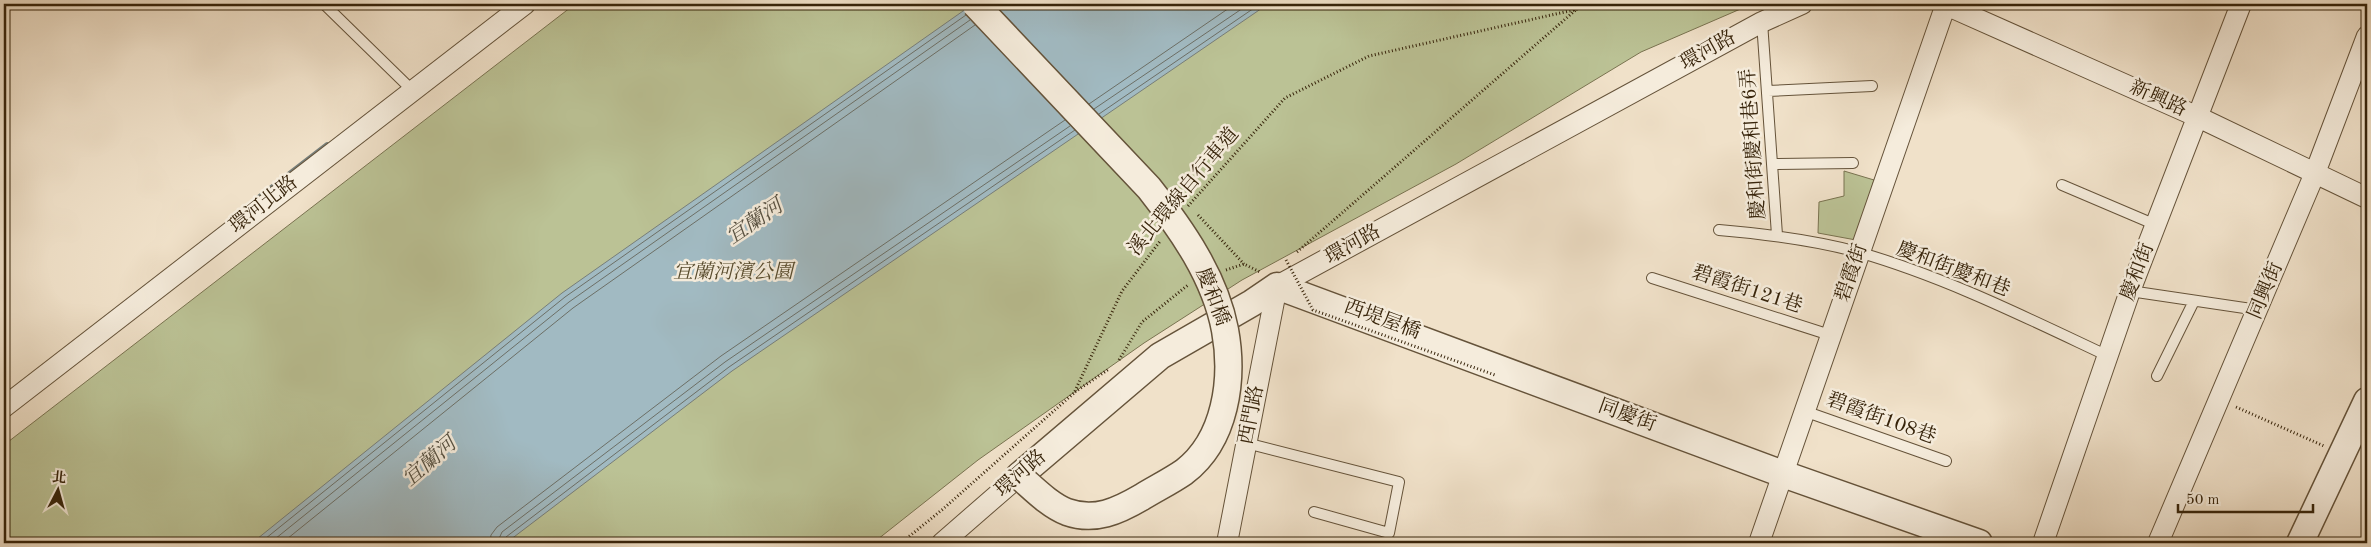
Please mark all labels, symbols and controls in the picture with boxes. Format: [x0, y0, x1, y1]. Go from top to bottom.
street label: 環河路 [1676, 26, 1739, 74]
street label: 慶和街慶和巷6弄 [1737, 68, 1769, 220]
street label: 新興路 [2127, 76, 2190, 120]
street label: 溪北環線自行車道 [1123, 123, 1243, 260]
street label: 環河北路 [225, 171, 302, 238]
water label: 宜蘭河 [722, 192, 790, 248]
street label: 環河路 [1321, 220, 1384, 268]
street label: 慶和街慶和巷 [1893, 237, 2013, 301]
street label: 慶和街 [2116, 240, 2158, 304]
street label: 碧霞街 [1831, 241, 1871, 305]
street label: 同興街 [2243, 259, 2287, 323]
park label: 宜蘭河濱公園 [673, 260, 796, 283]
street label: 碧霞街121巷 [1689, 261, 1805, 317]
street label: 慶和橋 [1192, 265, 1234, 329]
street label: 西堤屋橋 [1341, 295, 1424, 343]
street label: 西門路 [1234, 383, 1268, 446]
street label: 碧霞街108巷 [1824, 388, 1939, 448]
street label: 同慶街 [1595, 394, 1659, 436]
water label: 宜蘭河 [398, 429, 464, 491]
street label: 環河路 [990, 445, 1050, 501]
north arrow [32, 464, 82, 514]
text: 北 [52, 469, 67, 486]
scale bar [2178, 482, 2314, 514]
text: 50 m [2186, 493, 2220, 508]

